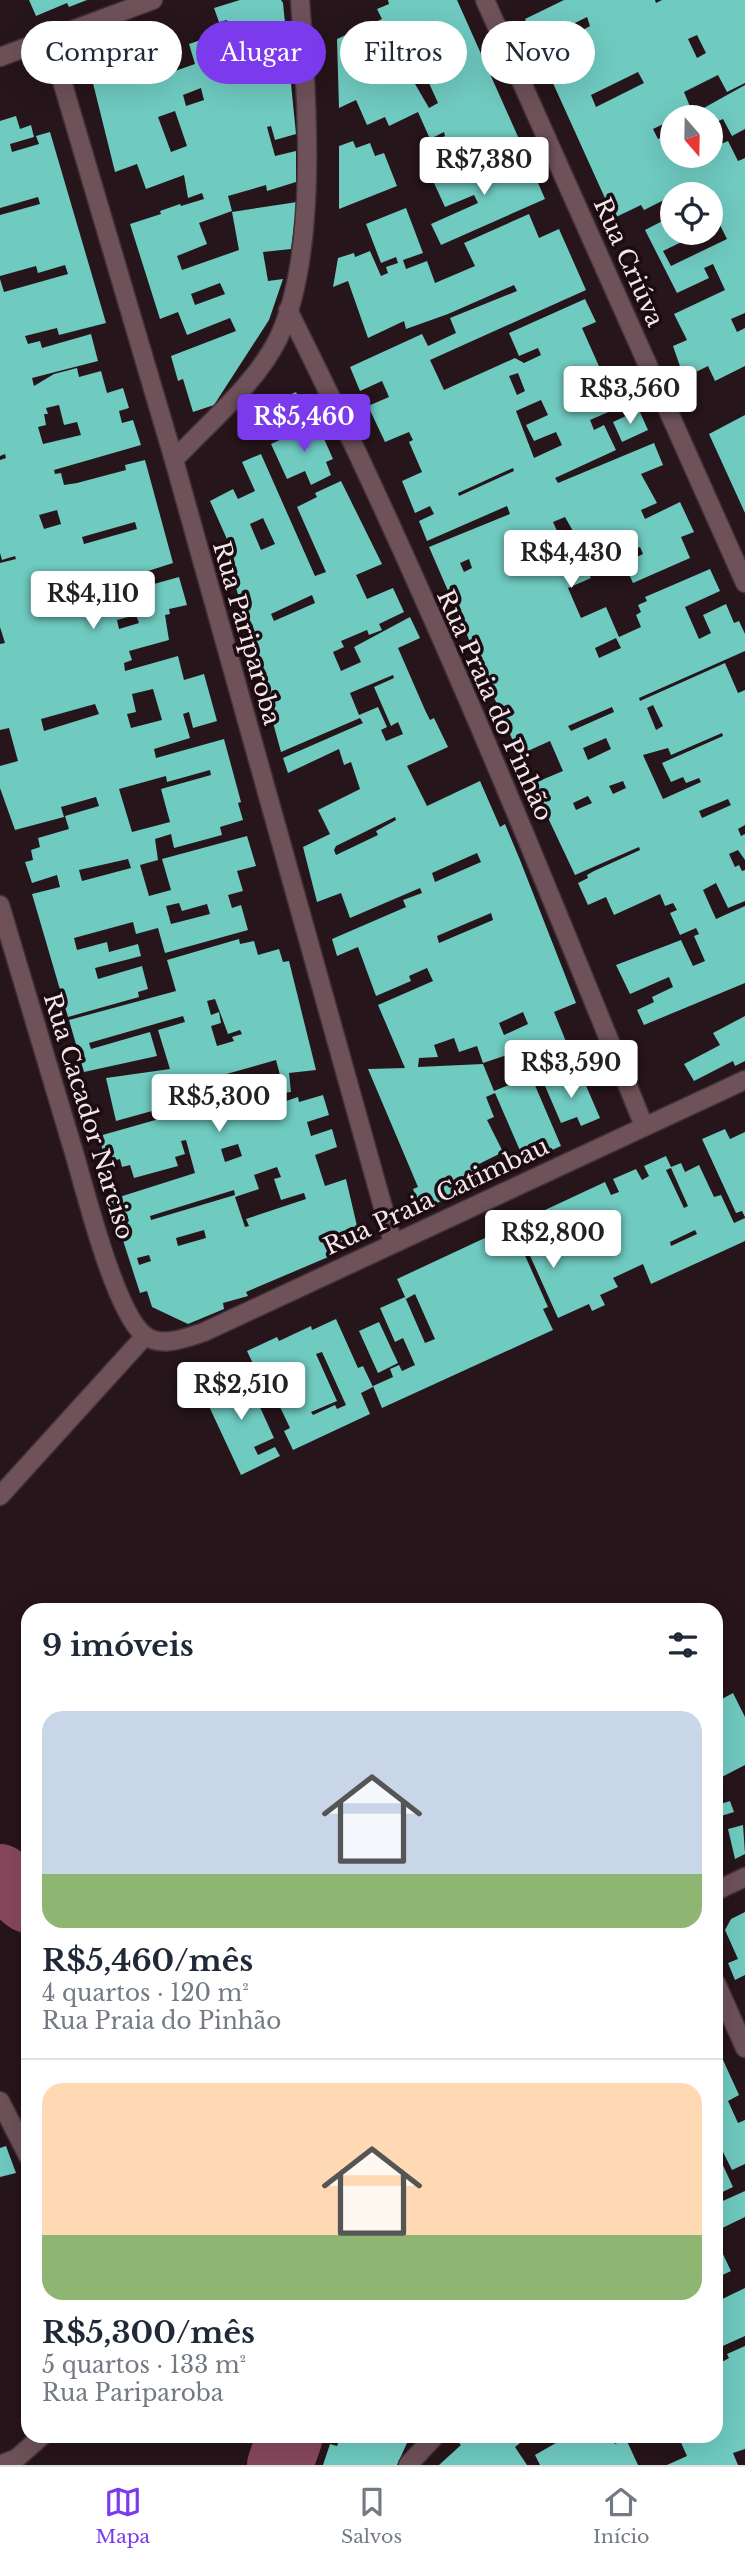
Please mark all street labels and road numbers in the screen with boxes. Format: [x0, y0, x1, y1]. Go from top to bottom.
street label: Rua Criúva [588, 193, 671, 331]
street label: Rua Pariparoba [207, 538, 287, 729]
street label: Rua Praia do Pinhão [431, 585, 559, 825]
street label: Rua Cacador Narciso [38, 989, 140, 1243]
street label: Rua Praia Catimbau [319, 1131, 553, 1261]

